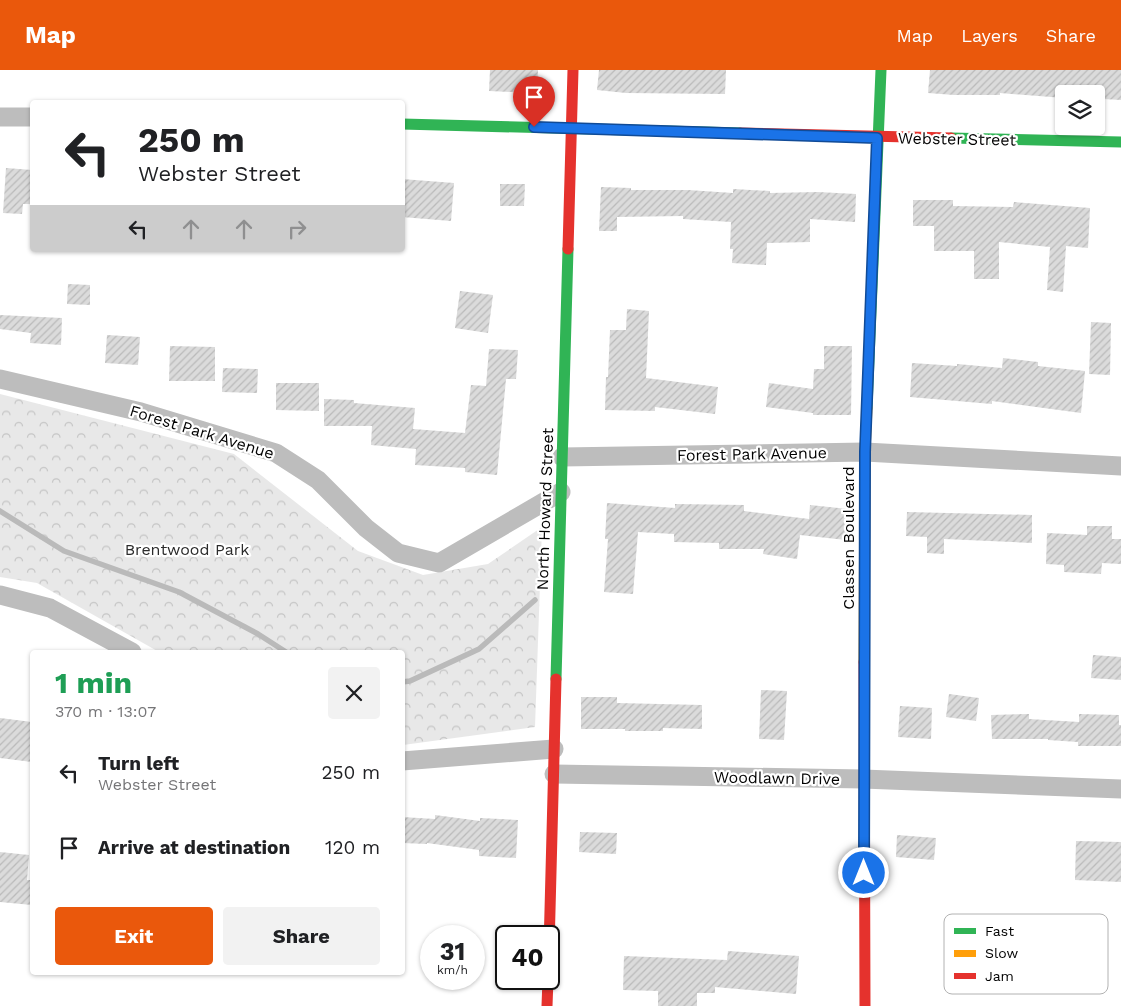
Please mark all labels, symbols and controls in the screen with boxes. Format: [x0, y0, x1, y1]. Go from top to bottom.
text: Map [25, 21, 76, 49]
text: Map [896, 25, 933, 46]
text: Layers [961, 25, 1018, 46]
text: Share [1046, 25, 1096, 46]
pin [513, 76, 555, 127]
icon: arrive [520, 83, 548, 111]
map controls [1055, 85, 1105, 135]
button: layers [1055, 85, 1105, 135]
text: 250 m [138, 119, 245, 161]
icon: left [55, 120, 120, 185]
street label: Webster Street [898, 128, 1017, 150]
text: Webster Street [138, 161, 301, 186]
icon: left [124, 215, 152, 243]
icon: ahead [177, 215, 205, 243]
icon: ahead [230, 215, 258, 243]
icon: right [283, 215, 311, 243]
street label: Forest Park Avenue [127, 401, 277, 463]
street label: North Howard Street [533, 427, 557, 591]
street label: Forest Park Avenue [677, 443, 827, 465]
street label: Classen Boulevard [839, 466, 858, 610]
park label: Brentwood Park [125, 540, 249, 559]
text: 1 min [55, 665, 132, 700]
button: close [328, 667, 380, 719]
text: 370 m · 13:07 [55, 702, 156, 721]
text: Turn left [98, 752, 179, 775]
icon: left [55, 759, 83, 787]
text: 250 m [321, 761, 380, 784]
street label: Woodlawn Drive [714, 767, 840, 789]
text: Webster Street [98, 775, 216, 794]
icon: arrive [55, 834, 83, 862]
text: Arrive at destination [98, 836, 290, 859]
text: 120 m [325, 836, 380, 859]
position arrow [837, 846, 889, 898]
button: Exit [55, 907, 213, 965]
button: Share [223, 907, 380, 965]
legend [944, 914, 1108, 994]
text: Fast [985, 923, 1014, 939]
speed limit sign: 40 [495, 925, 560, 990]
text: 31 [440, 937, 465, 966]
text: Slow [985, 945, 1018, 961]
text: km/h [437, 963, 468, 977]
text: Jam [985, 968, 1014, 984]

